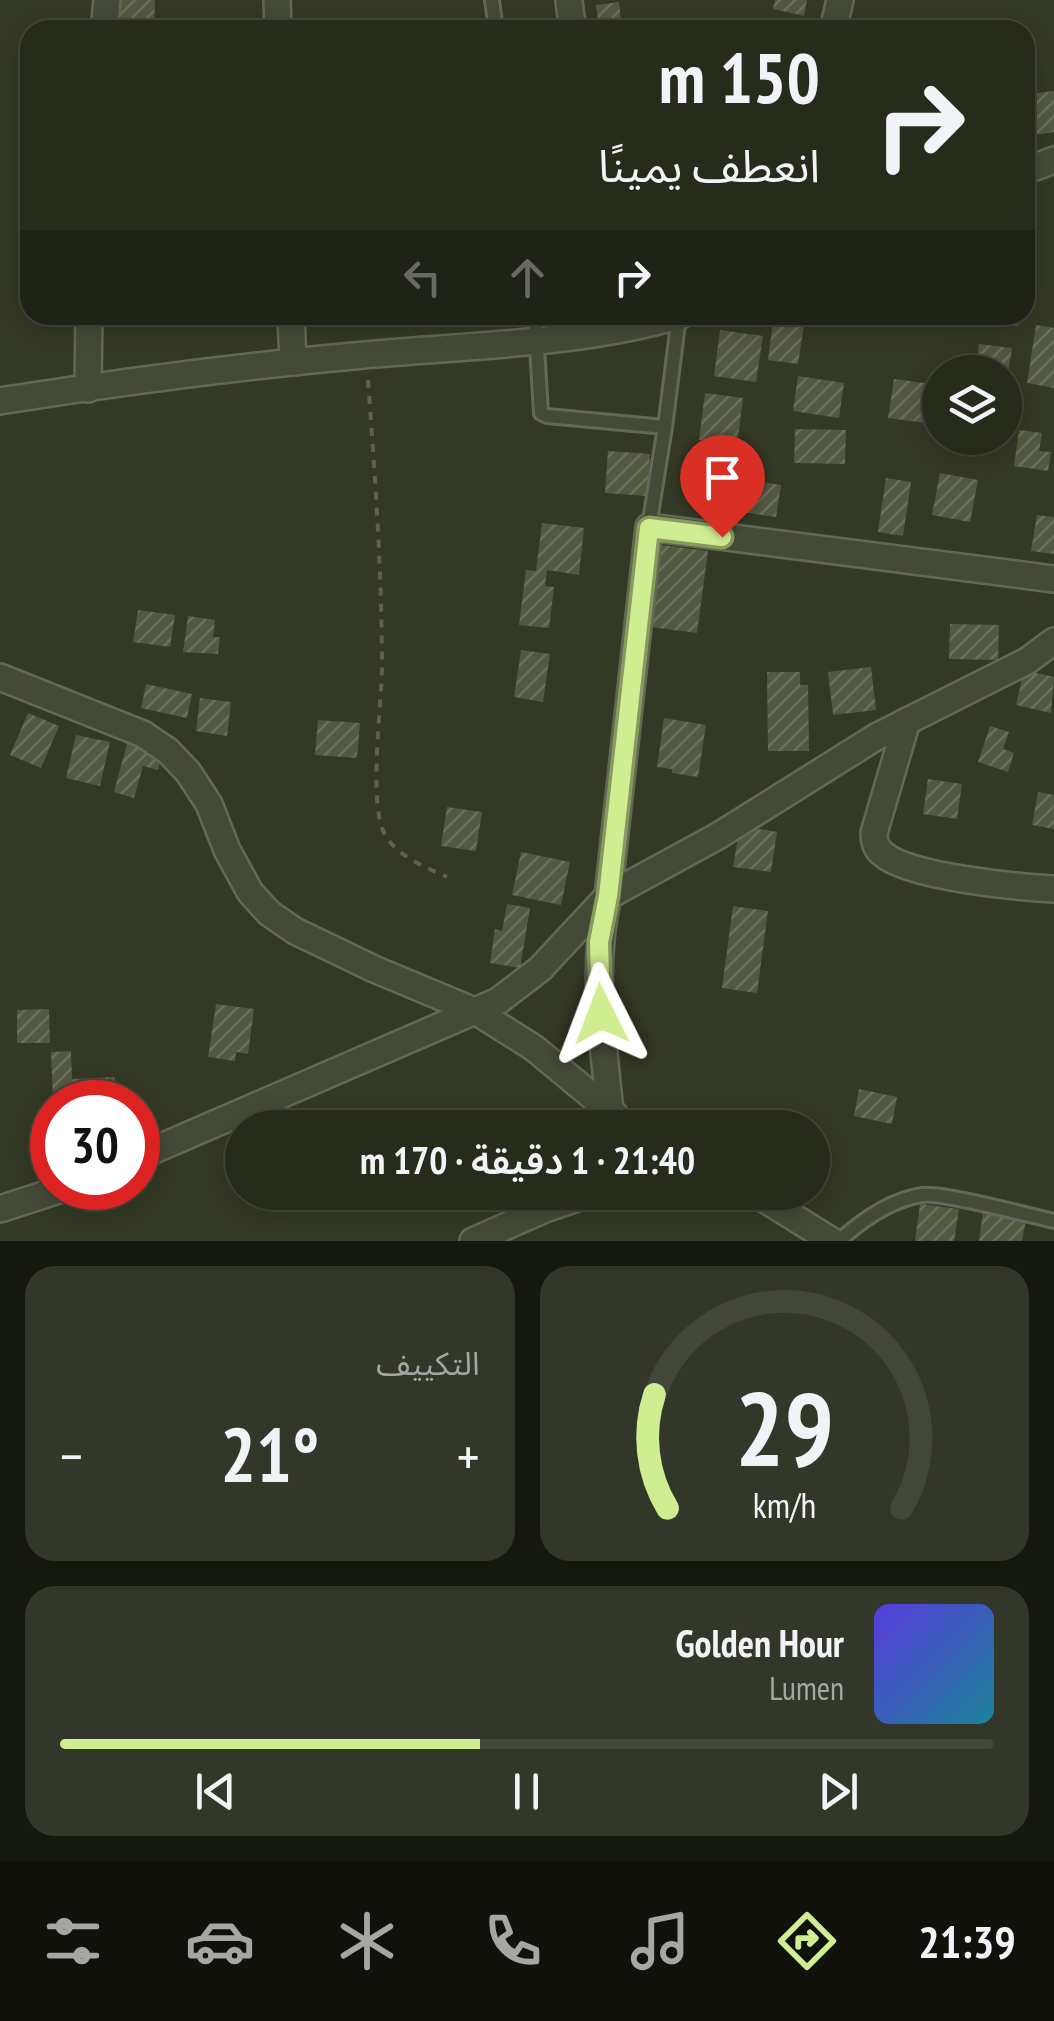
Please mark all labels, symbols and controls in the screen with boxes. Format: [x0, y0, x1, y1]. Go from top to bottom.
text: 150 m [659, 32, 820, 122]
icon: right [855, 60, 985, 190]
text: انعطف يمينًا [598, 136, 820, 194]
icon: left [395, 250, 450, 305]
icon: ahead [500, 250, 555, 305]
icon: right [605, 250, 660, 305]
map controls [922, 355, 1022, 455]
button: layers [922, 355, 1022, 455]
pin [680, 435, 765, 538]
icon: arrive [695, 450, 750, 505]
position arrow [549, 962, 653, 1066]
speed limit sign: 30 [30, 1080, 160, 1210]
text: 21:40 · 1 دقيقة · 170 m [360, 1135, 695, 1184]
text: التكييف [376, 1342, 480, 1384]
text: 29 [735, 1360, 834, 1495]
text: 21° [220, 1406, 319, 1503]
text: − [60, 1420, 83, 1491]
text: + [457, 1420, 479, 1491]
text: km/h [753, 1482, 816, 1528]
text: Golden Hour [676, 1618, 844, 1667]
text: Lumen [769, 1667, 844, 1709]
icon: previous [188, 1764, 243, 1819]
icon: pause [499, 1764, 554, 1819]
icon: next [811, 1764, 866, 1819]
icon: filters [38, 1906, 108, 1976]
icon: car [185, 1906, 255, 1976]
icon: climate [332, 1906, 402, 1976]
icon: phone [478, 1906, 548, 1976]
icon: music [625, 1906, 695, 1976]
icon: directions [772, 1906, 842, 1976]
text: 21:39 [918, 1912, 1016, 1970]

